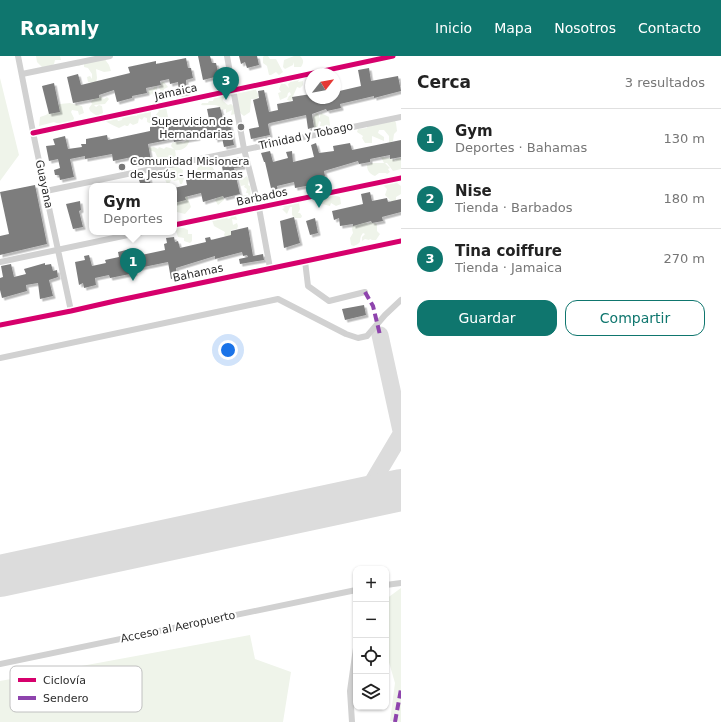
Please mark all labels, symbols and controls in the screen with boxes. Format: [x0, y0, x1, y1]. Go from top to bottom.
text: Roamly [20, 17, 99, 39]
text: Inicio [435, 20, 472, 36]
text: Mapa [494, 20, 532, 36]
text: Nosotros [554, 20, 616, 36]
text: Contacto [638, 20, 701, 36]
pin: 3 [213, 67, 239, 100]
north arrow [305, 68, 341, 104]
text: Cerca [417, 72, 471, 92]
text: 3 resultados [625, 75, 705, 90]
street label: Jamaica [152, 81, 199, 103]
place label: Supervicion de Hernandarias [151, 115, 233, 141]
street label: Trinidad y Tobago [257, 120, 355, 153]
marker: Supervicion de Hernandarias [236, 122, 246, 132]
text: Gym [455, 122, 493, 140]
text: 1 [425, 131, 435, 146]
text: 130 m [663, 131, 705, 146]
text: Deportes · Bahamas [455, 140, 587, 155]
place label: Comunidad Misionera de Jesús - Hermanas [130, 155, 249, 181]
street label: Guayana [33, 159, 55, 209]
marker: Comunidad Misionera de Jesús - Hermanas [117, 162, 127, 172]
pin: 2 [306, 175, 332, 208]
text: Nise [455, 182, 492, 200]
popup [89, 183, 177, 235]
street label: Barbados [235, 185, 289, 209]
text: 2 [425, 191, 435, 206]
text: 180 m [663, 191, 705, 206]
text: Gym [103, 193, 141, 211]
text: Tienda · Barbados [455, 200, 572, 215]
text: Deportes [103, 211, 163, 226]
text: Tina coiffure [455, 242, 562, 260]
pin: 1 [120, 248, 146, 281]
text: 3 [425, 251, 435, 266]
text: 270 m [663, 251, 705, 266]
text: Tienda · Jamaica [455, 260, 562, 275]
street label: Bahamas [172, 261, 225, 285]
button: Guardar [417, 300, 557, 336]
button: Compartir [565, 300, 705, 336]
your location [218, 340, 238, 360]
map controls [353, 566, 389, 710]
button: + [353, 566, 389, 602]
button: − [353, 602, 389, 638]
street label: Acceso al Aeropuerto [120, 608, 237, 646]
button: locate [353, 638, 389, 674]
legend [10, 666, 142, 712]
text: Ciclovía [43, 674, 86, 687]
button: layers [353, 674, 389, 710]
text: Sendero [43, 692, 89, 705]

